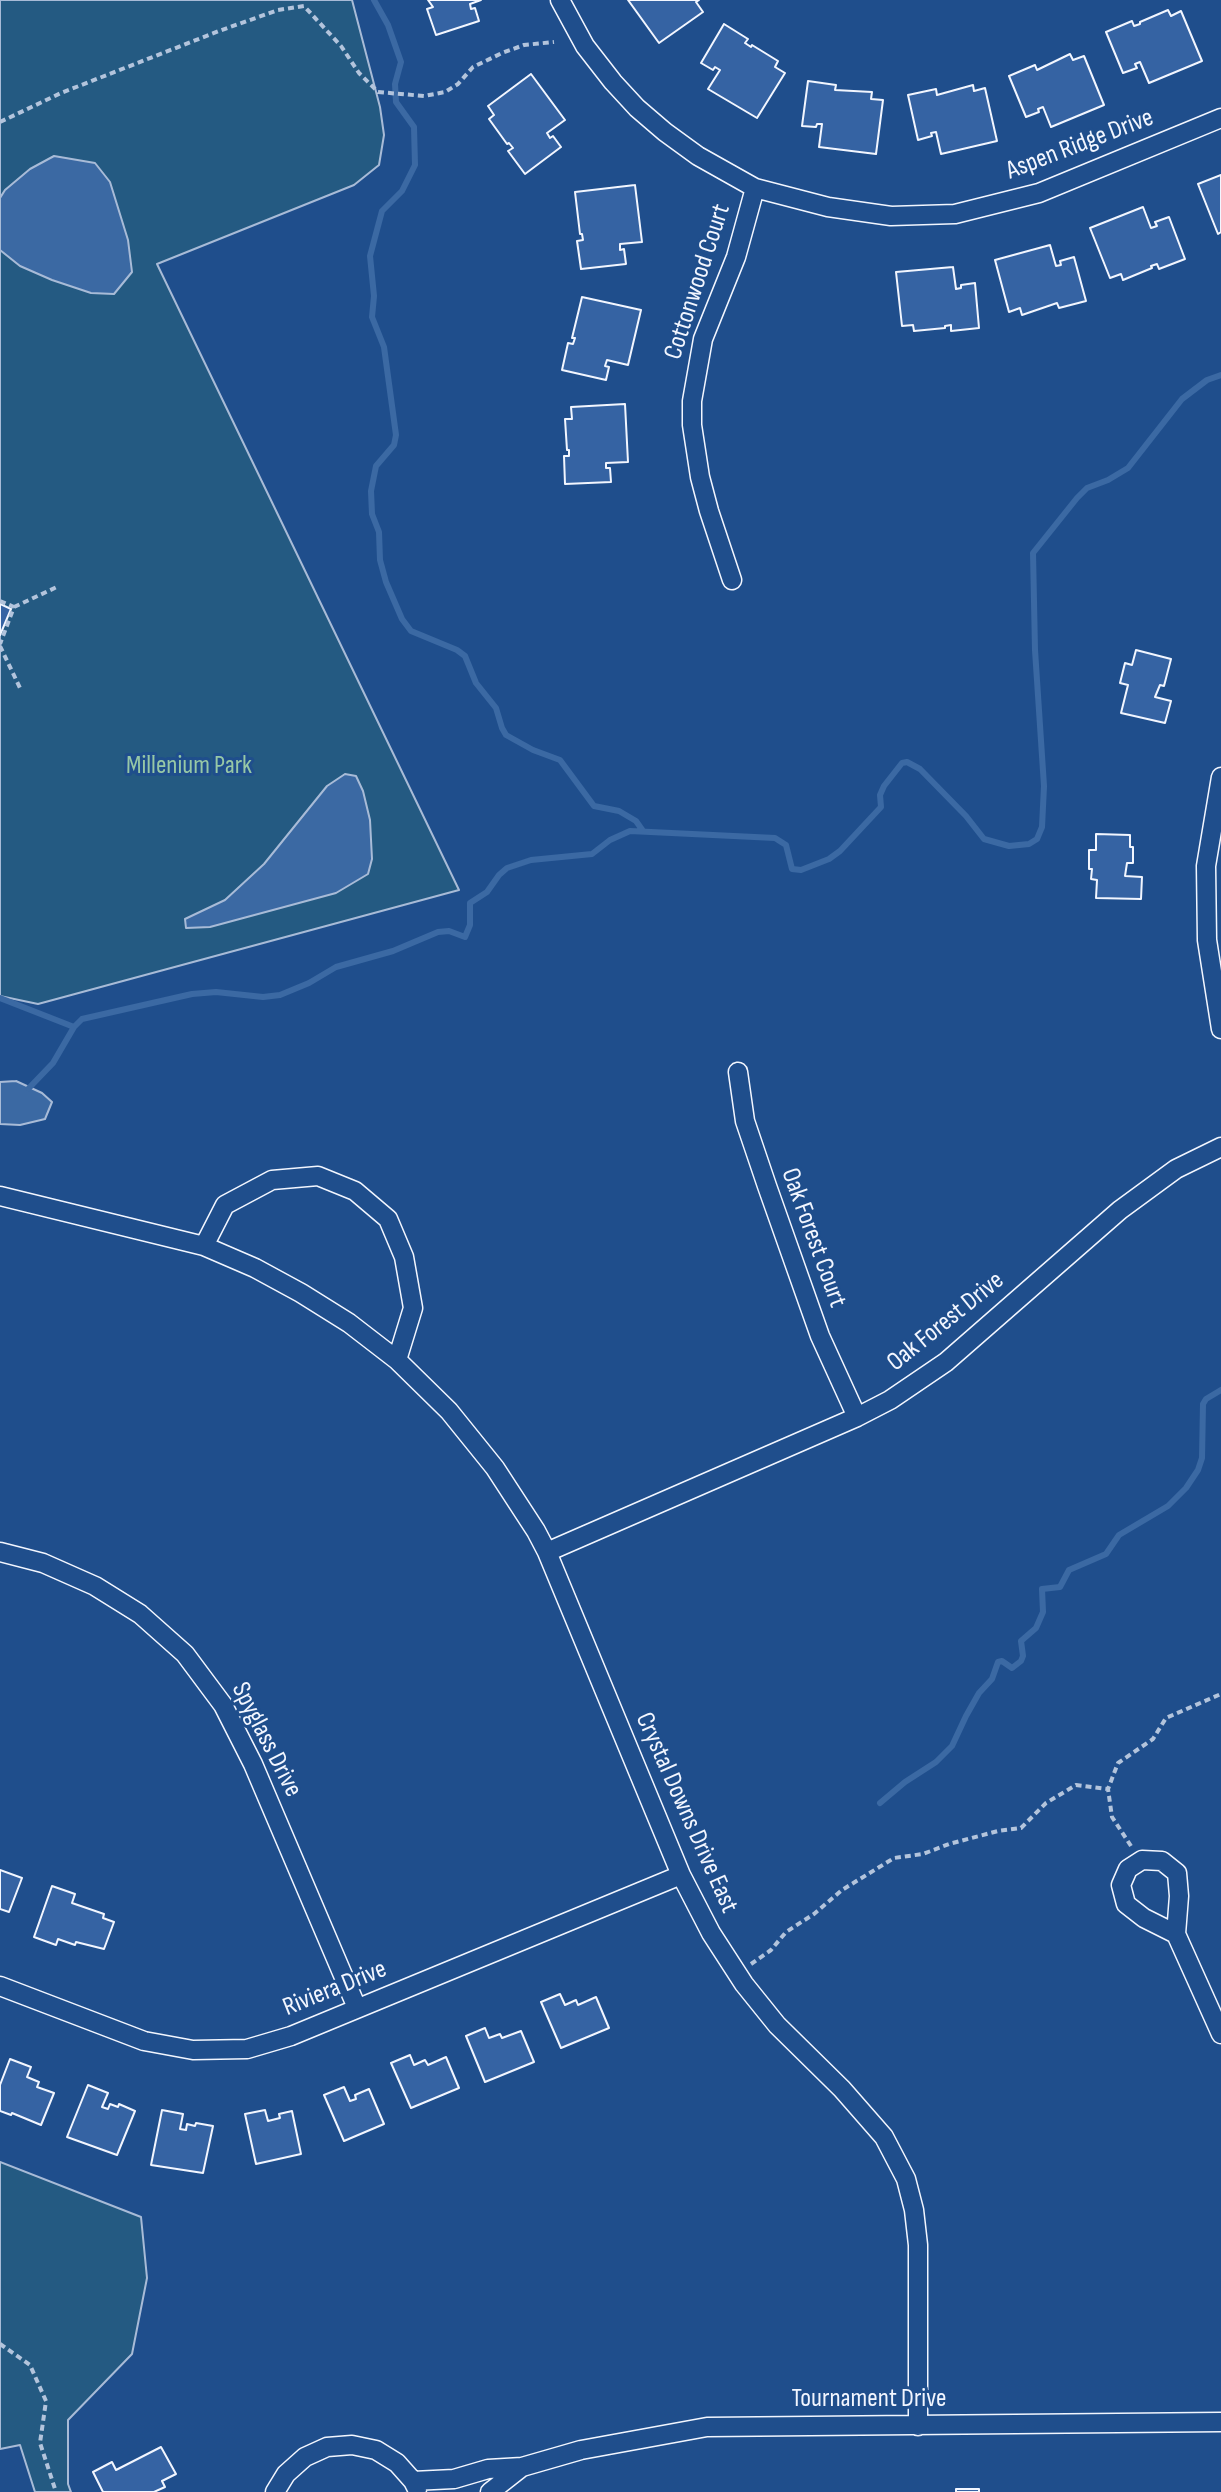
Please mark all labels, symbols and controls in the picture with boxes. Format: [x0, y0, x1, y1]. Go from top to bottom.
street label: Aspen Ridge Drive [1002, 103, 1158, 187]
street label: Cottonwood Court [658, 200, 738, 364]
park label: Millenium Park [126, 750, 252, 782]
street label: Oak Forest Court [773, 1164, 853, 1312]
street label: Oak Forest Drive [881, 1265, 1011, 1379]
street label: Spyglass Drive [224, 1678, 308, 1802]
street label: Crystal Downs Drive East [628, 1708, 744, 1918]
street label: Riviera Drive [279, 1954, 391, 2024]
street label: Tournament Drive [791, 2383, 947, 2415]

